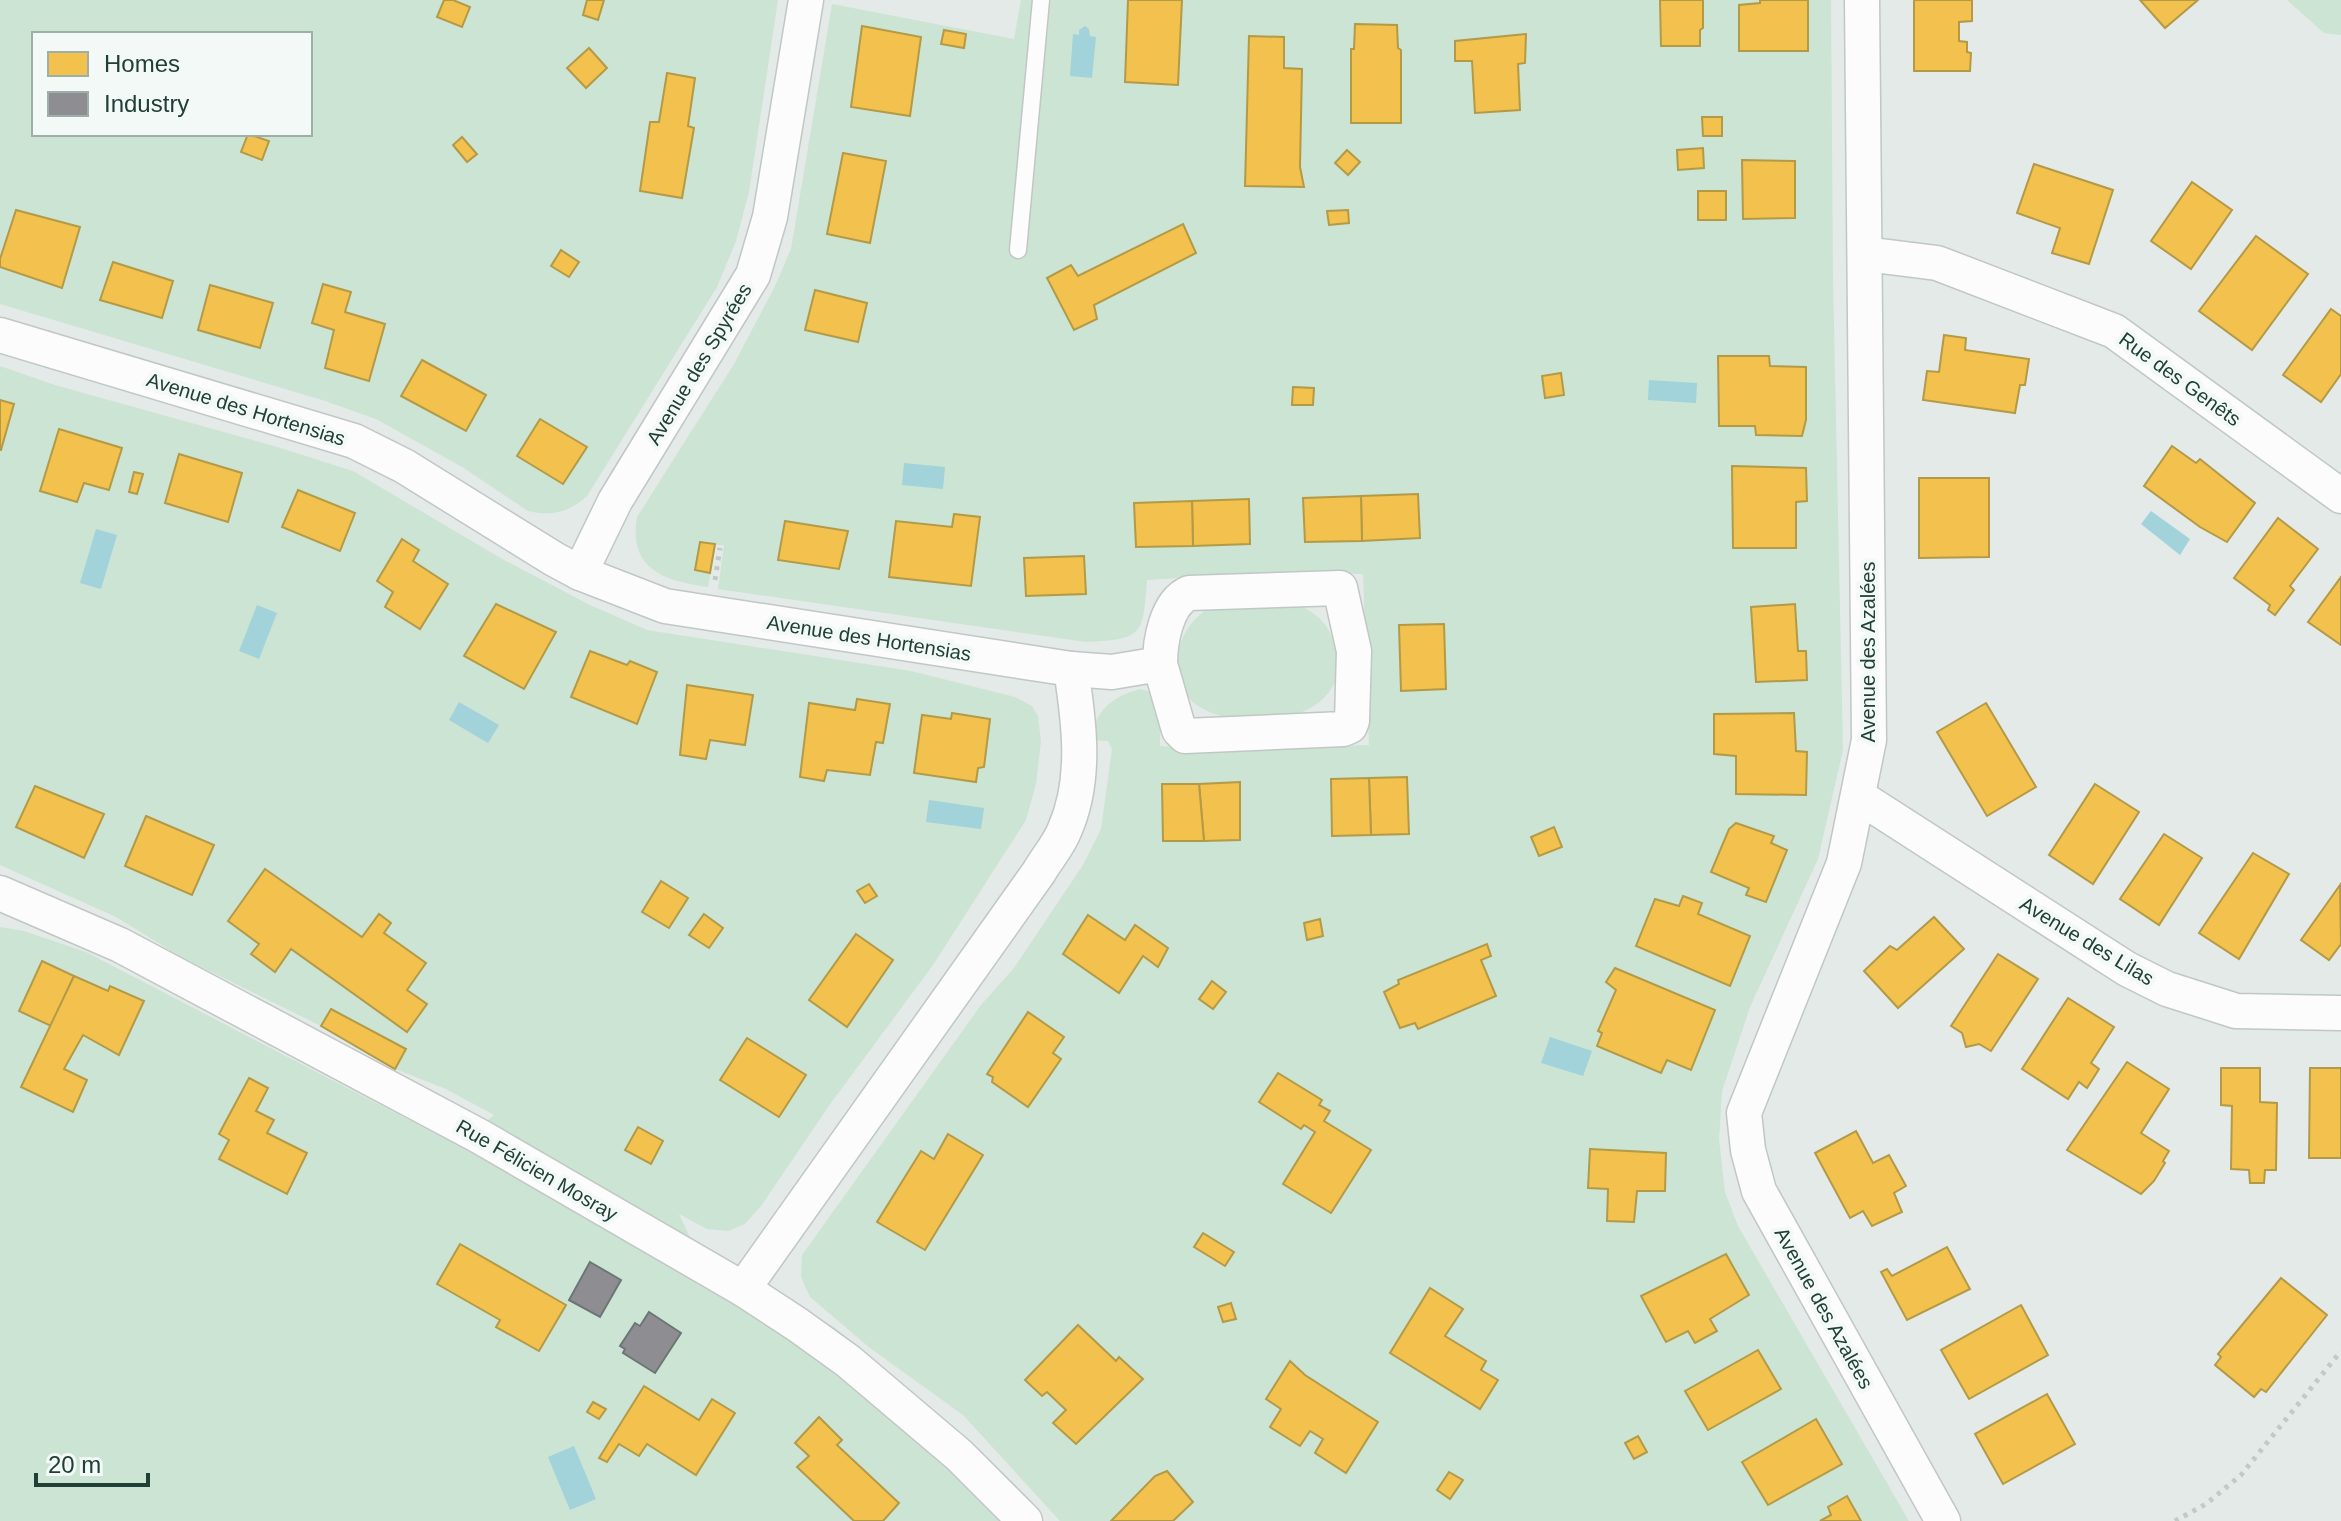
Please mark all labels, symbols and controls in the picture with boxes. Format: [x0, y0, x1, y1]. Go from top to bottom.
legend [32, 32, 312, 136]
text: Homes [104, 50, 180, 77]
text: Industry [104, 90, 189, 117]
street label: Avenue des Spyrées [642, 279, 756, 449]
street label: Rue des Genêts [2115, 328, 2245, 430]
street label: Avenue des Hortensias [144, 368, 348, 450]
street label: Avenue des Azalées [1857, 562, 1879, 742]
street label: Avenue des Hortensias [765, 611, 973, 665]
street label: Avenue des Lilas [2016, 892, 2158, 990]
street label: Rue Félicien Mosray [453, 1115, 621, 1225]
street label: Avenue des Azalées [1771, 1224, 1877, 1392]
scale bar [36, 1437, 148, 1487]
text: 20 m [48, 1451, 101, 1478]

